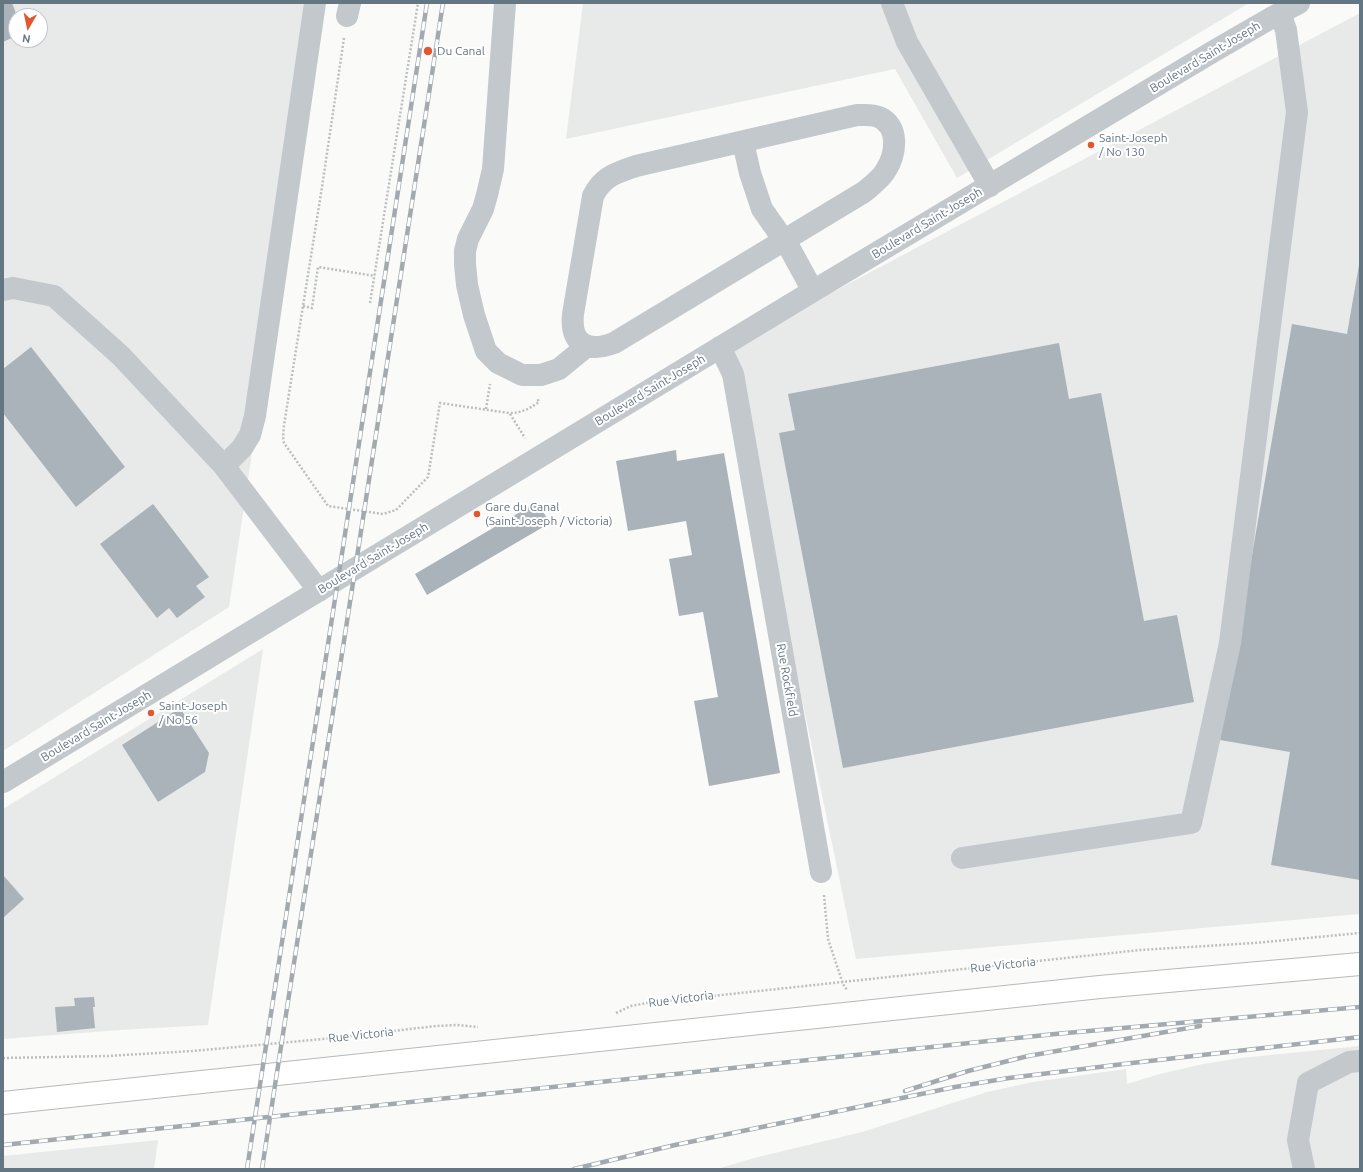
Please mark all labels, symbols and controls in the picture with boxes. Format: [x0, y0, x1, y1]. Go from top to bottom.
north arrow [8, 8, 48, 48]
street label: Boulevard Saint-Joseph [1147, 18, 1263, 96]
text: N [21, 32, 31, 45]
place label: Du Canal [437, 44, 485, 58]
marker: Du Canal [422, 45, 434, 57]
place label: Saint-Joseph / No 130 [1099, 131, 1168, 159]
marker: Saint-Joseph / No 130 [1086, 140, 1096, 150]
street label: Boulevard Saint-Joseph [869, 184, 985, 262]
street label: Boulevard Saint-Joseph [592, 351, 708, 429]
place label: Gare du Canal (Saint-Joseph / Victoria) [485, 500, 613, 528]
marker: Gare du Canal (Saint-Joseph / Victoria) [472, 509, 482, 519]
street label: Boulevard Saint-Joseph [315, 519, 431, 597]
street label: Rue Rockfield [773, 642, 801, 718]
street label: Boulevard Saint-Joseph [38, 687, 154, 765]
place label: Saint-Joseph / No 56 [159, 699, 228, 727]
marker: Saint-Joseph / No 56 [146, 708, 156, 718]
street label: Rue Victoria [970, 954, 1036, 976]
street label: Rue Victoria [648, 988, 714, 1010]
street label: Rue Victoria [328, 1024, 394, 1046]

